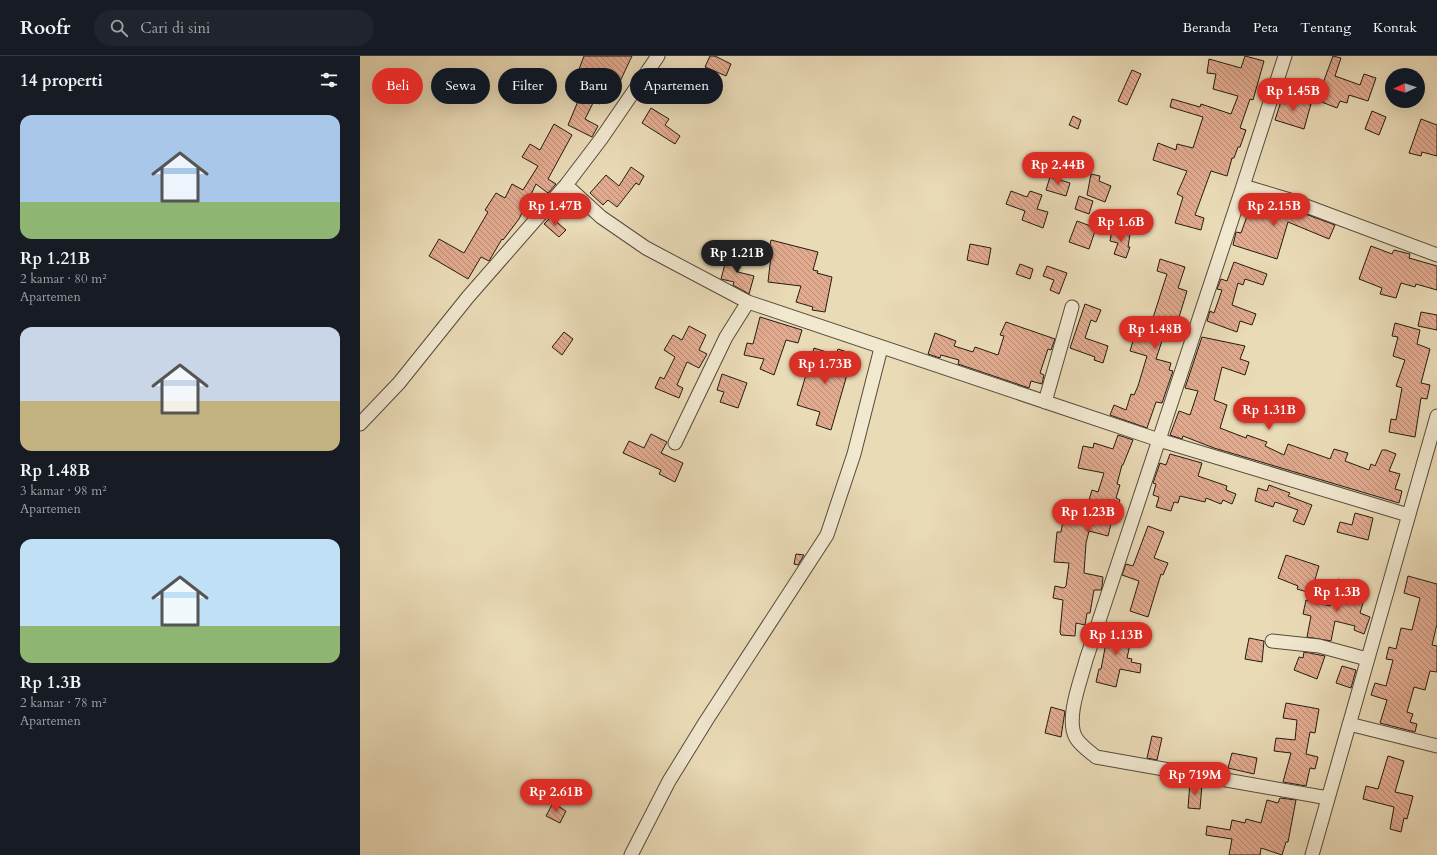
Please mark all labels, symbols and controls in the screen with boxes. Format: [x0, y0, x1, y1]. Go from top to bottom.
search box [94, 10, 374, 46]
text: Roofr [20, 15, 70, 41]
icon: search [108, 17, 130, 39]
text: Cari di sini [140, 18, 210, 38]
text: Beranda [1183, 18, 1231, 37]
text: Peta [1253, 18, 1278, 37]
text: Tentang [1300, 18, 1351, 37]
text: Kontak [1373, 18, 1417, 37]
chip: Beli [372, 68, 423, 104]
chip: Sewa [431, 68, 490, 104]
chip: Filter [498, 68, 557, 104]
chip: Baru [565, 68, 622, 104]
chip: Apartemen [630, 68, 723, 104]
north arrow [1385, 68, 1425, 108]
map controls [1385, 68, 1425, 108]
text: 14 properti [20, 69, 103, 92]
icon: filters [318, 69, 340, 91]
pin: Rp 1.45B [1252, 78, 1334, 112]
text: Rp 1.45B [1266, 82, 1320, 100]
icon: home [144, 141, 216, 213]
pin: Rp 2.44B [1017, 152, 1099, 186]
text: Rp 2.44B [1031, 156, 1085, 174]
pin: Rp 1.47B [514, 193, 596, 227]
pin: Rp 2.15B [1233, 193, 1315, 227]
text: Rp 1.47B [528, 197, 582, 215]
text: Rp 2.15B [1247, 197, 1301, 215]
pin: Rp 1.6B [1084, 209, 1158, 243]
text: Rp 1.6B [1098, 213, 1144, 231]
pin: Rp 1.21B [696, 240, 778, 274]
text: Rp 1.21B [710, 244, 764, 262]
text: Rp 1.21B [20, 247, 90, 270]
text: 2 kamar · 80 m² [20, 270, 107, 288]
text: Apartemen [20, 288, 81, 306]
pin: Rp 1.48B [1114, 316, 1196, 350]
text: Rp 1.48B [1128, 320, 1182, 338]
pin: Rp 1.73B [784, 351, 866, 385]
icon: home [144, 353, 216, 425]
text: Rp 1.73B [798, 355, 852, 373]
pin: Rp 1.31B [1228, 397, 1310, 431]
text: Rp 1.31B [1242, 401, 1296, 419]
text: Rp 1.48B [20, 459, 90, 482]
text: 3 kamar · 98 m² [20, 482, 107, 500]
pin: Rp 1.23B [1047, 499, 1129, 533]
text: Apartemen [20, 500, 81, 518]
text: Rp 1.23B [1061, 503, 1115, 521]
icon: home [144, 565, 216, 637]
pin: Rp 1.3B [1300, 579, 1374, 613]
text: Rp 1.3B [1314, 583, 1360, 601]
pin: Rp 1.13B [1075, 622, 1157, 656]
text: Rp 1.13B [1089, 626, 1143, 644]
text: Rp 1.3B [20, 671, 81, 694]
text: 2 kamar · 78 m² [20, 694, 107, 712]
text: Apartemen [20, 712, 81, 730]
pin: Rp 719M [1158, 762, 1232, 796]
text: Rp 719M [1168, 766, 1222, 784]
pin: Rp 2.61B [515, 779, 597, 813]
text: Rp 2.61B [529, 783, 583, 801]

